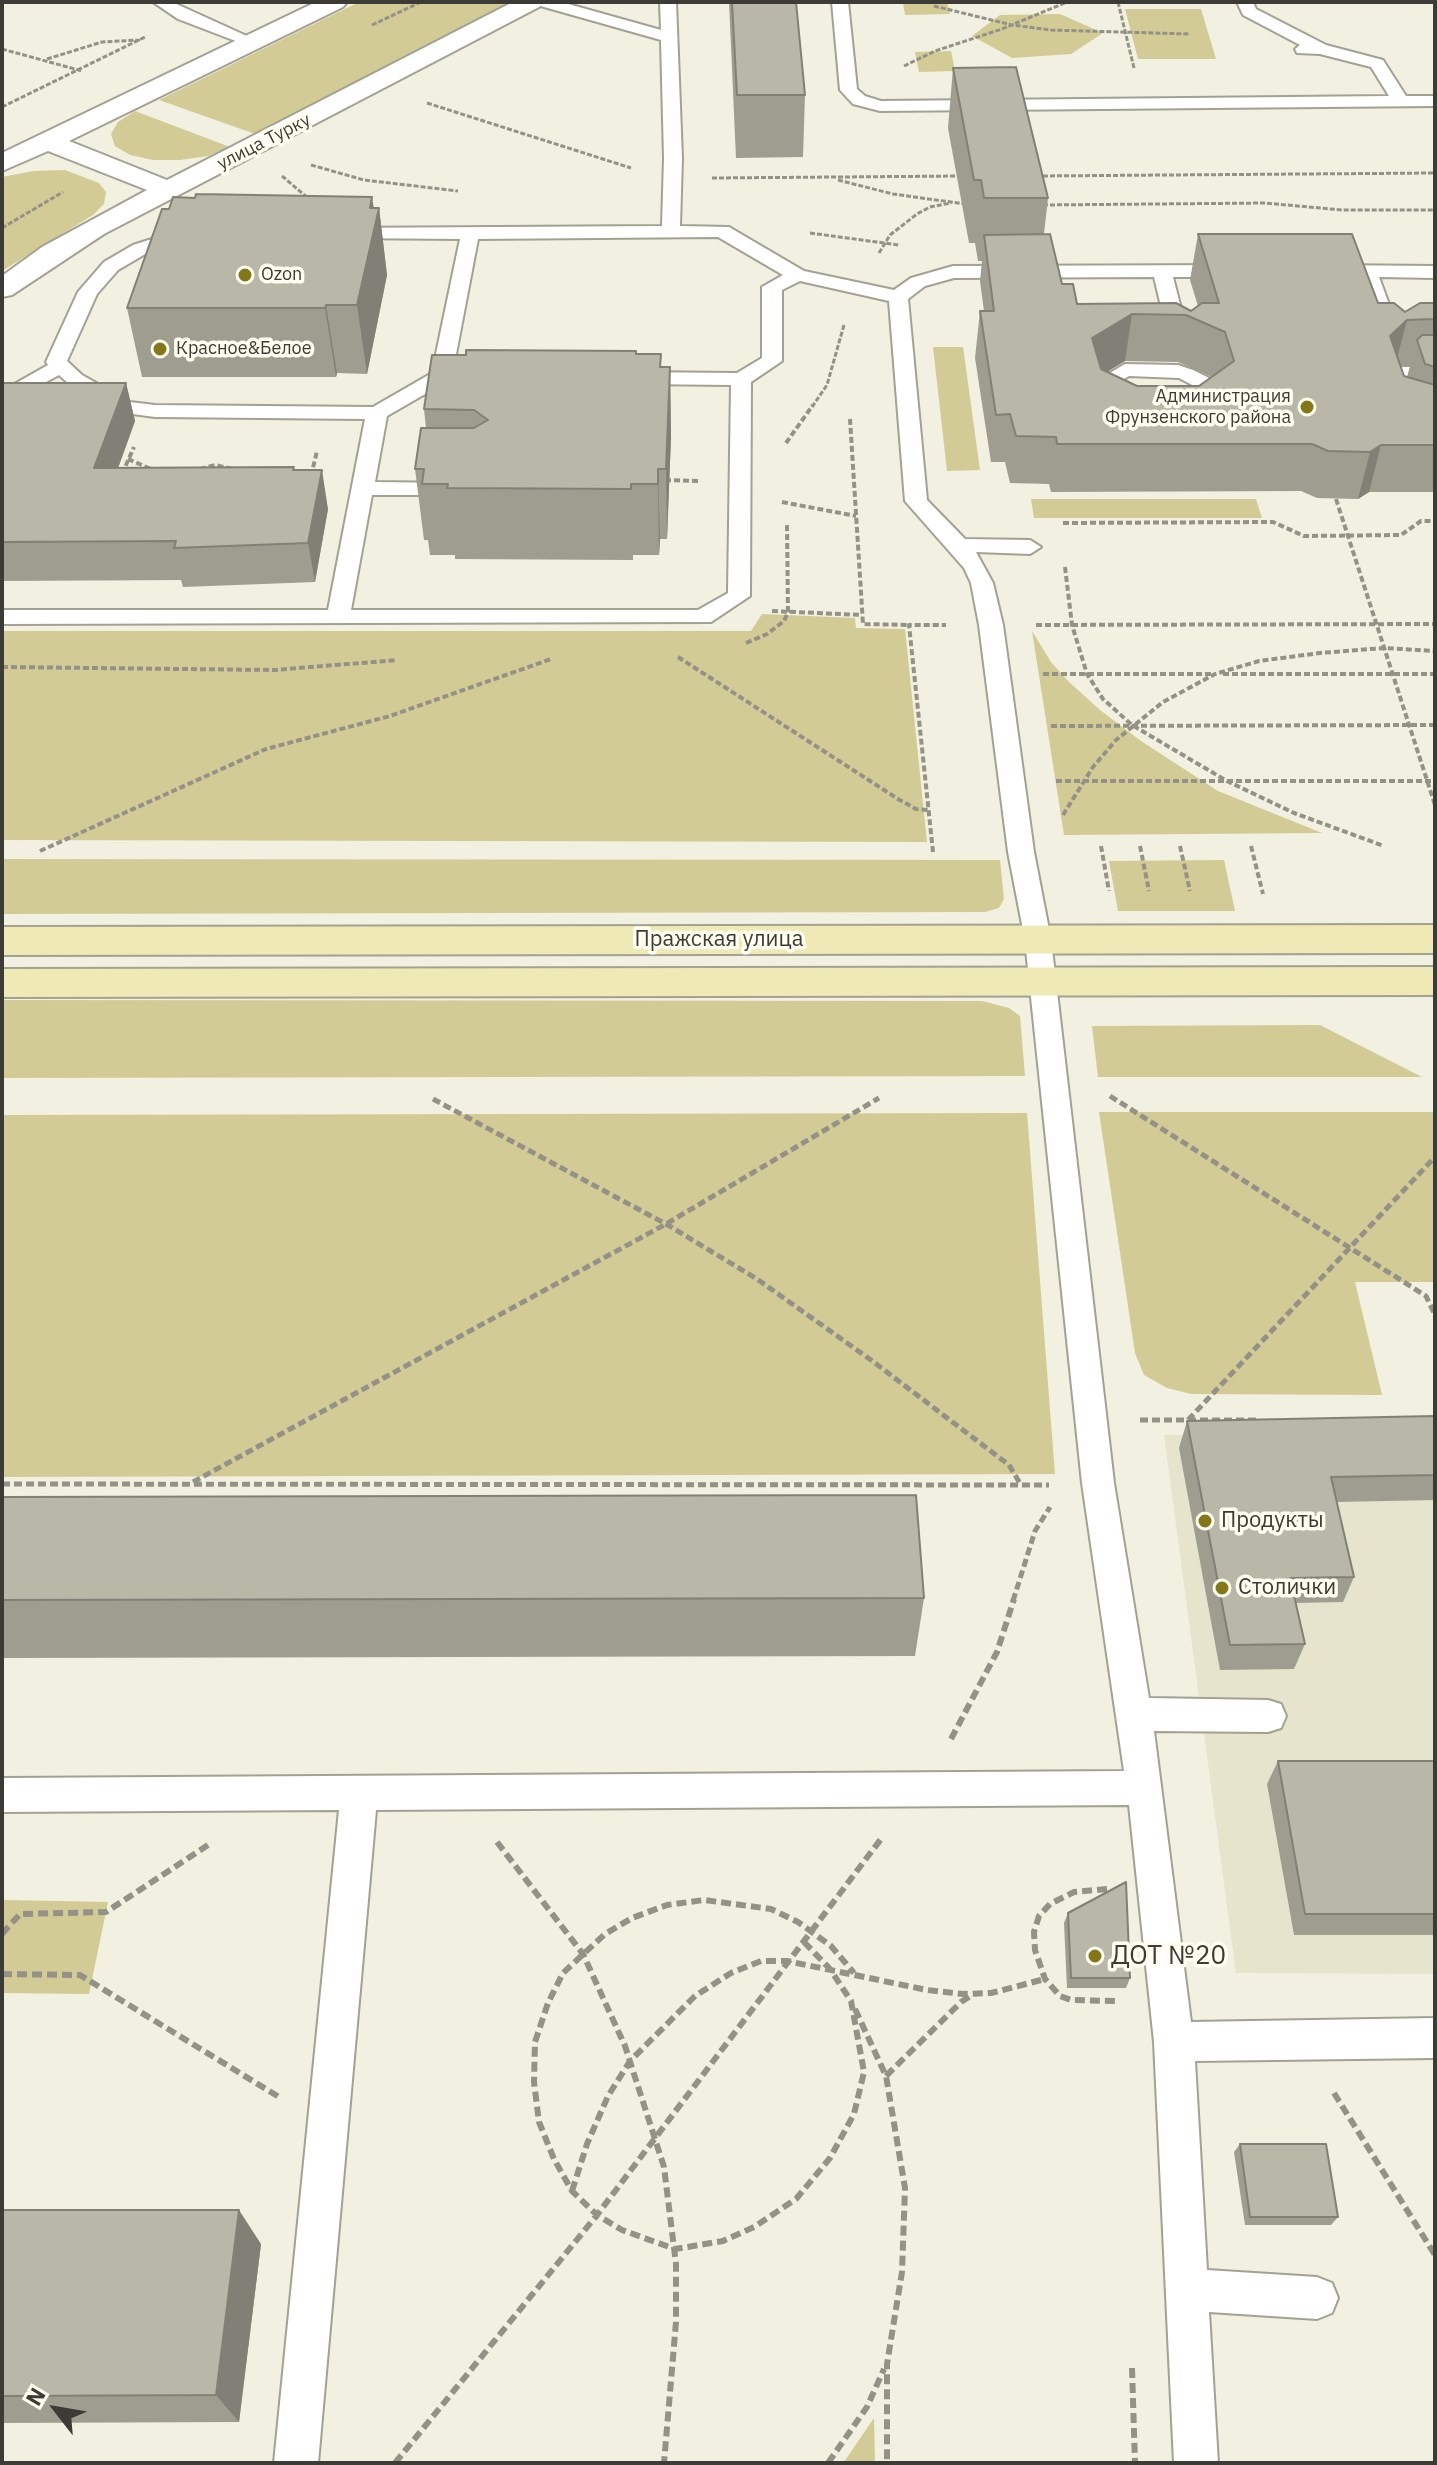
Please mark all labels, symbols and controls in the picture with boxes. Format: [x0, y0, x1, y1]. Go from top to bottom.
street label: улица Турку [214, 109, 314, 175]
place label: Ozon [261, 264, 302, 286]
marker: Ozon [236, 266, 254, 284]
place label: Красное&Белое [176, 338, 312, 360]
marker: Красное&Белое [151, 340, 169, 358]
place label: Администрация Фрунзенского района [1105, 386, 1291, 428]
marker: Администрация Фрунзенского района [1298, 398, 1316, 416]
street label: Пражская улица [635, 927, 803, 953]
place label: Продукты [1221, 1508, 1324, 1534]
marker: Продукты [1196, 1512, 1214, 1530]
place label: Столички [1238, 1575, 1336, 1601]
marker: Столички [1213, 1579, 1231, 1597]
place label: ДОТ №20 [1111, 1940, 1226, 1972]
marker: ДОТ №20 [1086, 1947, 1104, 1965]
north arrow [16, 2369, 96, 2449]
text: N [18, 2382, 52, 2411]

